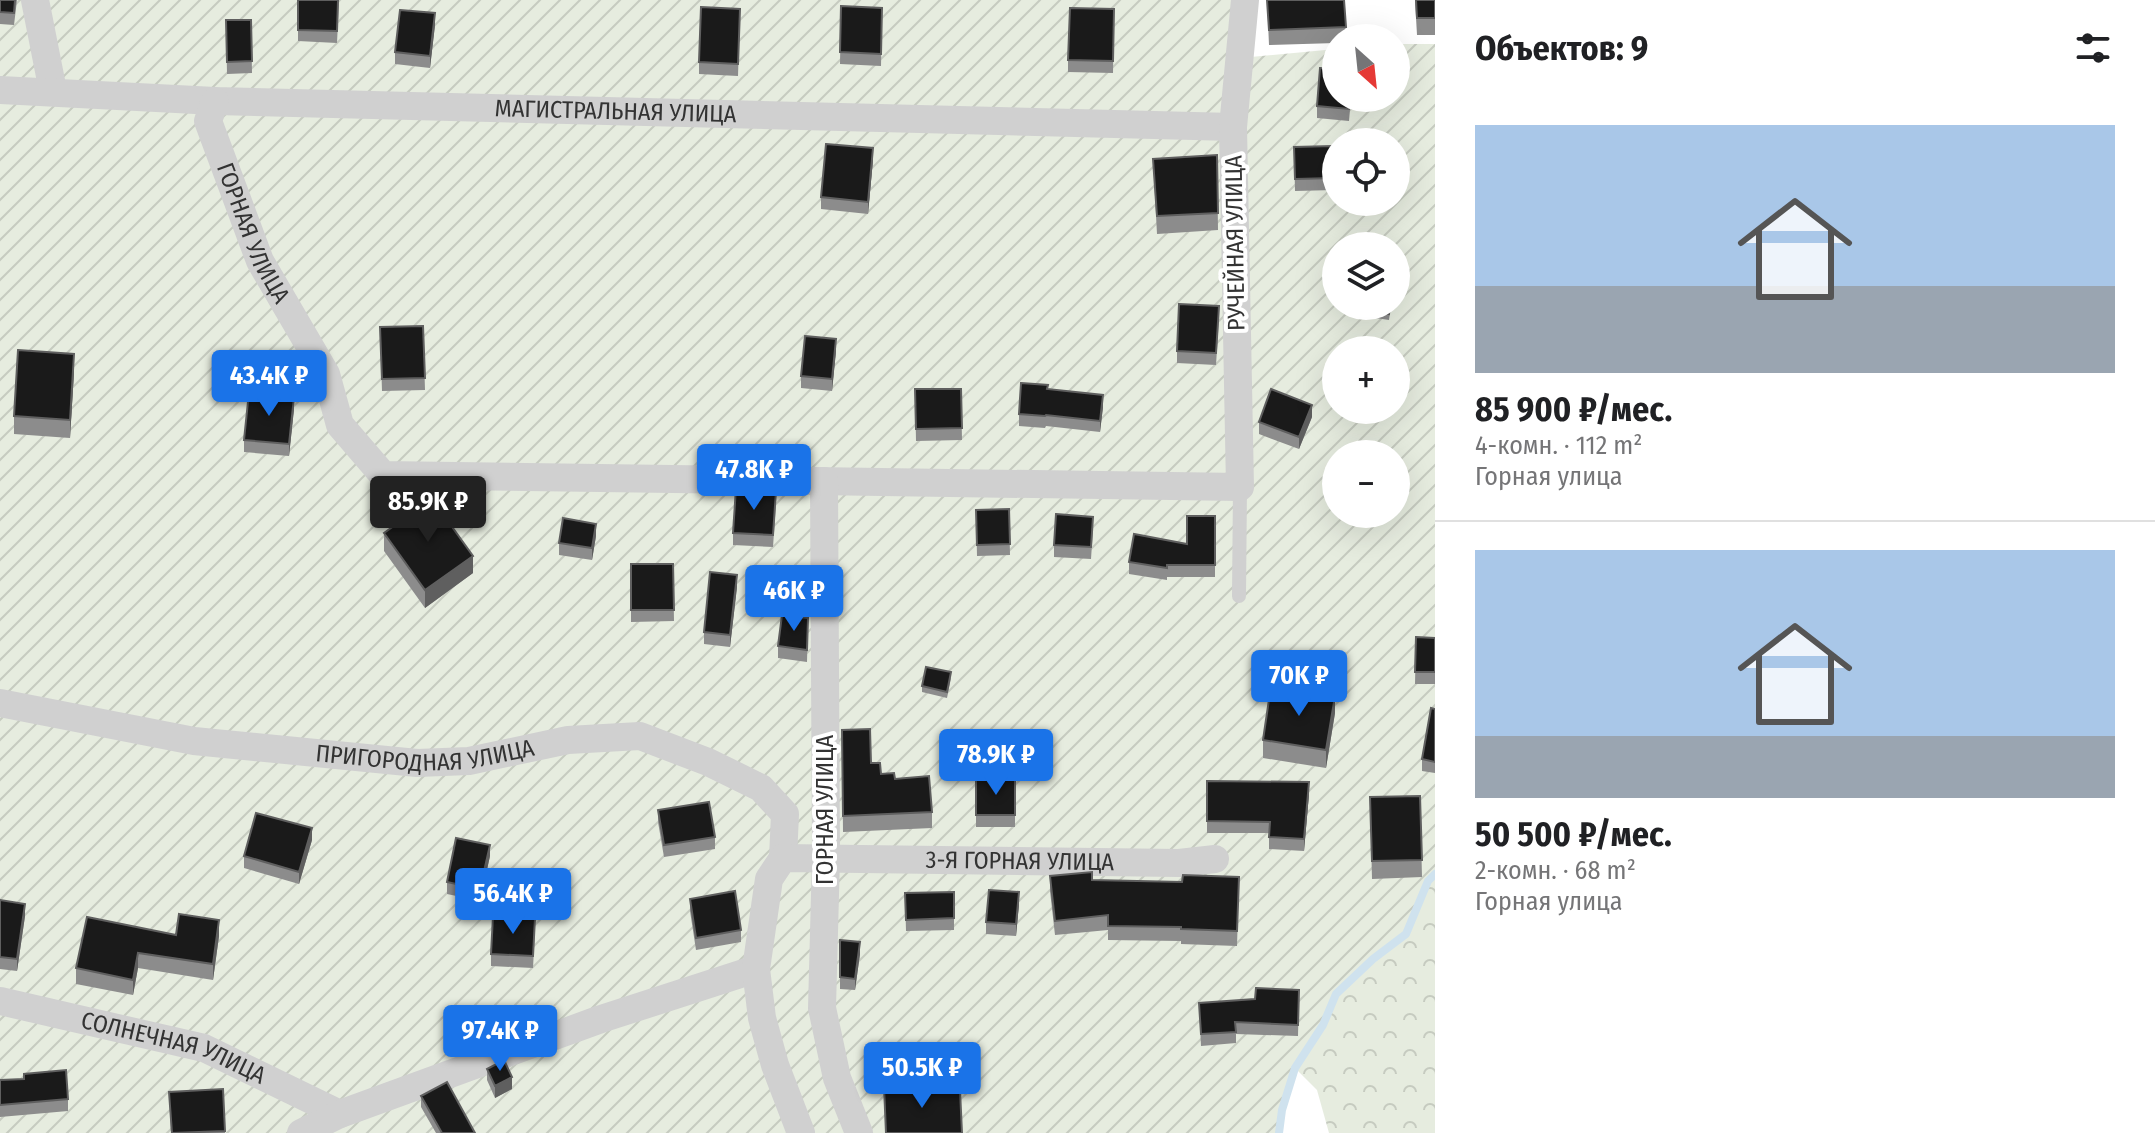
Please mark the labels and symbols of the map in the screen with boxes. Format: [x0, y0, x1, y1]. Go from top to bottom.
north arrow [1322, 24, 1410, 112]
street label: МАГИСТРАЛЬНАЯ УЛИЦА [494, 94, 737, 128]
street label: РУЧЕЙНАЯ УЛИЦА [1219, 155, 1251, 331]
street label: ГОРНАЯ УЛИЦА [211, 159, 296, 309]
pin: 43.4K ₽ [195, 350, 343, 418]
pin: 47.8K ₽ [680, 444, 828, 512]
pin: 85.9K ₽ [354, 476, 502, 544]
pin: 46K ₽ [738, 565, 850, 633]
pin: 70K ₽ [1243, 650, 1355, 718]
pin: 78.9K ₽ [922, 729, 1070, 797]
street label: ПРИГОРОДНАЯ УЛИЦА [314, 733, 537, 777]
street label: ГОРНАЯ УЛИЦА [811, 735, 839, 885]
street label: 3-Я ГОРНАЯ УЛИЦА [925, 846, 1115, 876]
pin: 56.4K ₽ [439, 868, 587, 936]
pin: 97.4K ₽ [426, 1005, 574, 1073]
street label: СОЛНЕЧНАЯ УЛИЦА [79, 1006, 271, 1090]
pin: 50.5K ₽ [848, 1042, 996, 1110]

